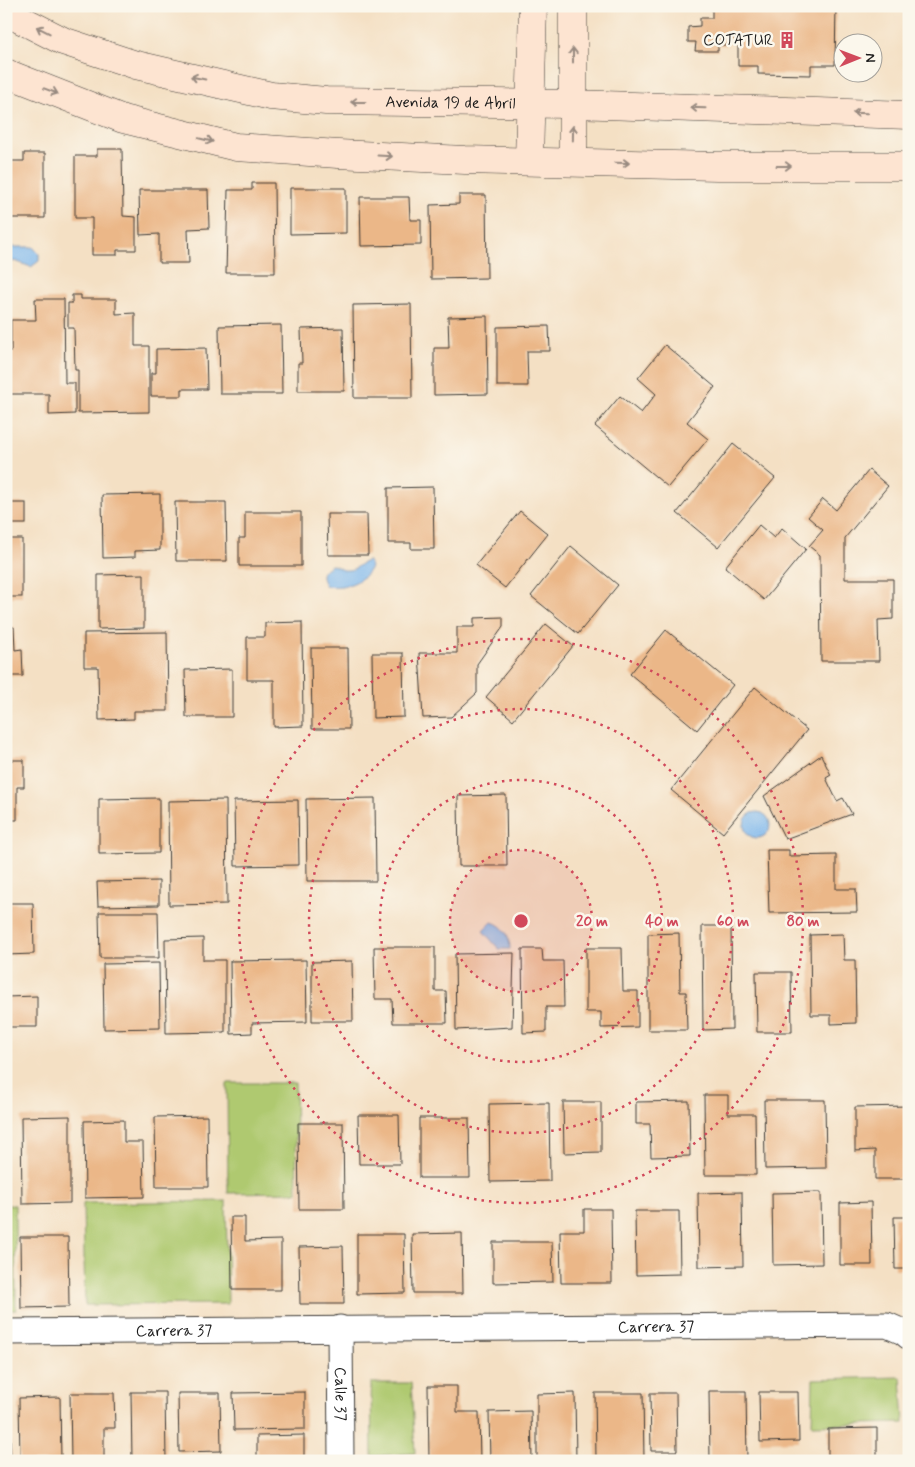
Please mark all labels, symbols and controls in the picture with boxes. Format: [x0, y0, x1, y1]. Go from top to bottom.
one-way arrow [36, 25, 51, 34]
place label: COTATUR [703, 30, 773, 51]
building icon: COTATUR [777, 30, 797, 50]
north arrow [832, 32, 882, 82]
one-way arrow [568, 47, 578, 64]
text: N [861, 53, 879, 63]
one-way arrow [190, 73, 206, 82]
one-way arrow [43, 87, 59, 96]
street label: Avenida 19 de Abril [385, 91, 516, 114]
one-way arrow [350, 97, 366, 107]
one-way arrow [690, 103, 706, 113]
one-way arrow [852, 109, 868, 118]
one-way arrow [568, 125, 578, 142]
one-way arrow [198, 136, 214, 145]
one-way arrow [377, 152, 393, 161]
one-way arrow [613, 159, 629, 168]
one-way arrow [776, 161, 792, 171]
centre of rings [512, 912, 530, 930]
text: 20 m [576, 912, 608, 932]
text: 40 m [645, 912, 679, 932]
text: 60 m [717, 912, 749, 932]
text: 80 m [786, 912, 820, 932]
street label: Carrera 37 [618, 1316, 694, 1338]
street label: Carrera 37 [136, 1320, 212, 1341]
street label: Calle 37 [330, 1367, 351, 1421]

